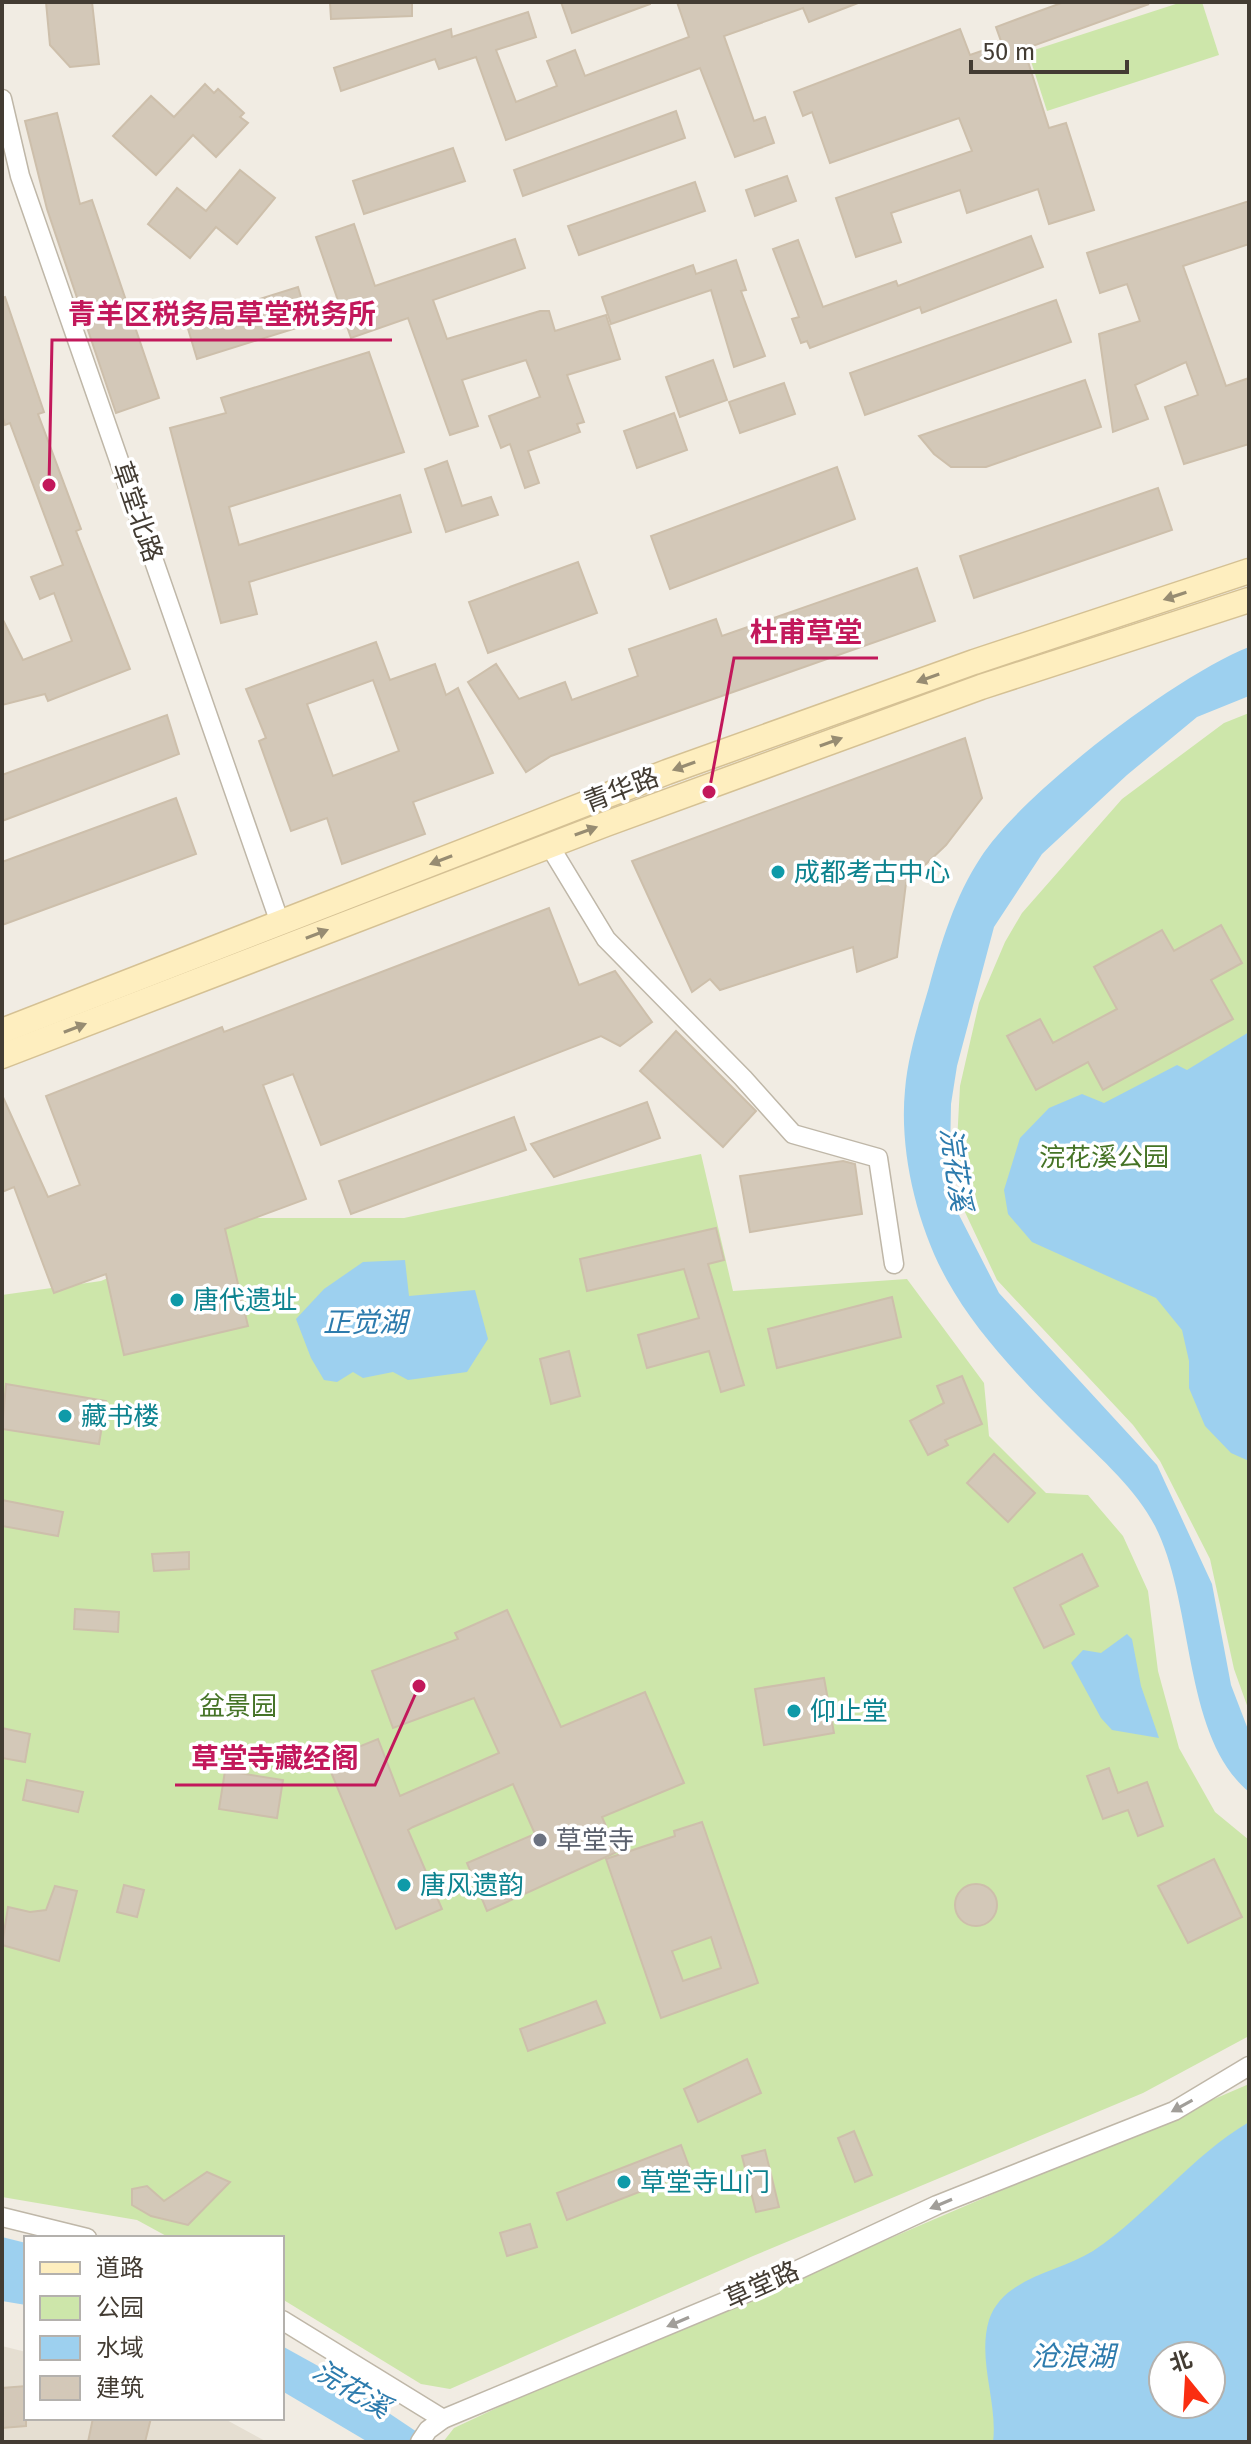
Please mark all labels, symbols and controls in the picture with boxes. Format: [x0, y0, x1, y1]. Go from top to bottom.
scale bar [971, 24, 1127, 74]
text: 50 m [983, 38, 1035, 66]
callout: 青羊区税务局草堂税务所 [52, 288, 392, 340]
text: 青羊区税务局草堂税务所 [68, 298, 376, 331]
street label: 草堂北路 [105, 458, 169, 566]
one-way arrow [1163, 590, 1187, 602]
callout: 杜甫草堂 [734, 606, 878, 658]
text: 杜甫草堂 [750, 616, 862, 649]
one-way arrow [916, 672, 940, 685]
one-way arrow [819, 735, 843, 748]
one-way arrow [672, 761, 696, 773]
street label: 青华路 [579, 762, 663, 818]
one-way arrow [574, 824, 598, 837]
one-way arrow [429, 854, 453, 867]
place label: 成都考古中心 [794, 857, 950, 888]
marker: 成都考古中心 [769, 863, 787, 881]
one-way arrow [306, 927, 330, 940]
one-way arrow [63, 1021, 87, 1034]
water label: 浣花溪 [934, 1125, 979, 1216]
park label: 浣花溪公园 [1039, 1142, 1169, 1173]
place label: 唐代遗址 [193, 1285, 297, 1316]
marker: 唐代遗址 [168, 1291, 186, 1309]
water label: 正觉湖 [323, 1306, 411, 1339]
place label: 藏书楼 [81, 1401, 159, 1432]
marker: 藏书楼 [56, 1407, 74, 1425]
park label: 盆景园 [199, 1691, 277, 1722]
place label: 仰止堂 [810, 1696, 888, 1727]
marker: 仰止堂 [785, 1702, 803, 1720]
callout: 草堂寺藏经阁 [175, 1733, 375, 1785]
text: 草堂寺藏经阁 [191, 1742, 359, 1775]
place label: 草堂寺 [556, 1825, 634, 1856]
marker: 草堂寺 [531, 1831, 549, 1849]
place label: 唐风遗韵 [420, 1870, 524, 1901]
marker: 唐风遗韵 [395, 1876, 413, 1894]
one-way arrow [1170, 2099, 1193, 2112]
place label: 草堂寺山门 [640, 2167, 770, 2198]
marker: 草堂寺山门 [615, 2173, 633, 2191]
one-way arrow [929, 2197, 953, 2210]
legend [24, 2236, 284, 2420]
text: 道路 [96, 2254, 144, 2282]
street label: 草堂路 [720, 2255, 804, 2315]
text: 公园 [96, 2294, 144, 2322]
one-way arrow [666, 2315, 690, 2328]
text: 水域 [96, 2334, 144, 2362]
water label: 沧浪湖 [1031, 2340, 1119, 2373]
north arrow [1147, 2340, 1227, 2420]
text: 北 [1166, 2345, 1196, 2378]
water label: 浣花溪 [307, 2353, 399, 2426]
text: 建筑 [96, 2374, 144, 2402]

